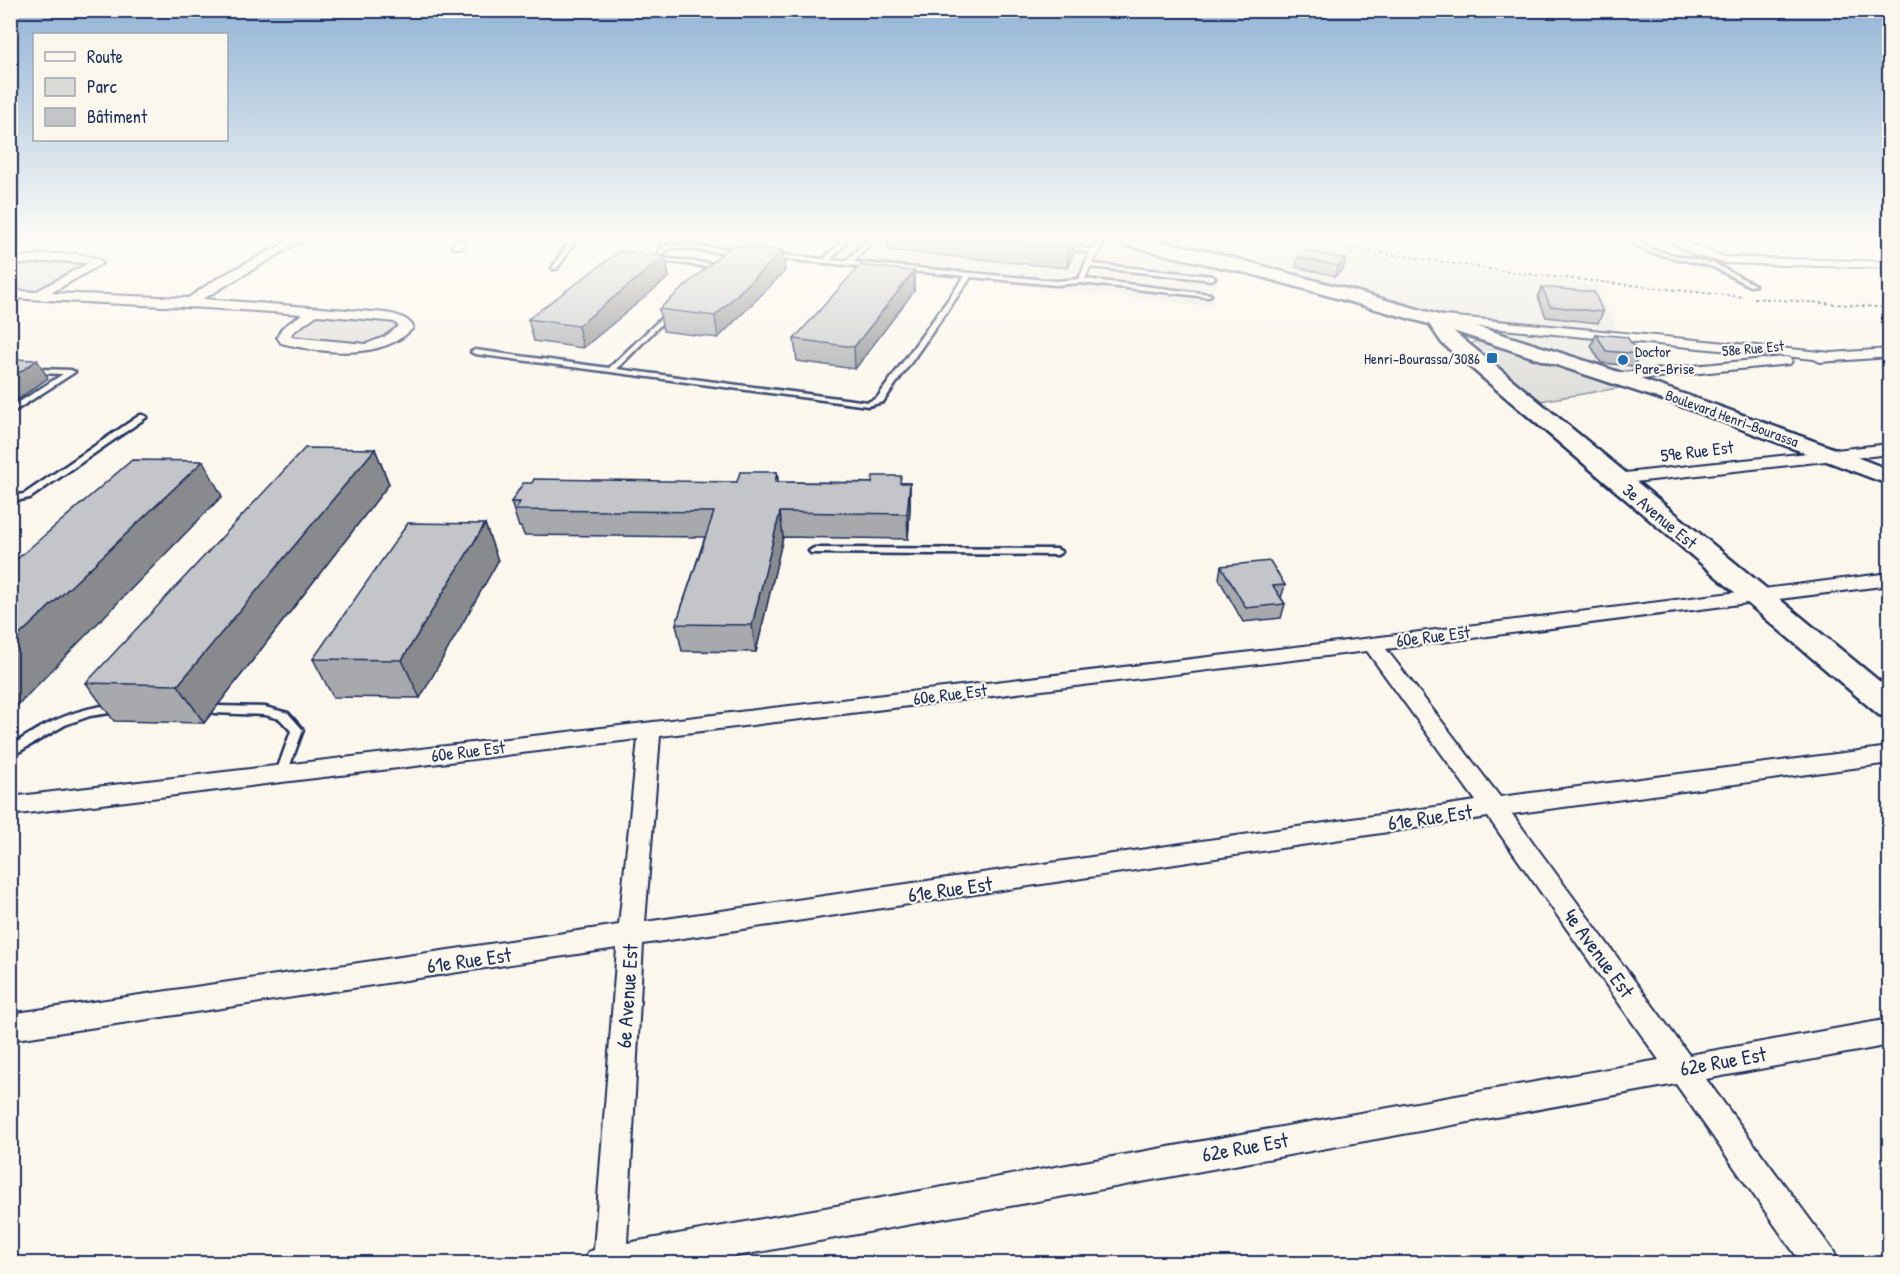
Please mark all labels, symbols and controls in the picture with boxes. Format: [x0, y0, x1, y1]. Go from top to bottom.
legend [33, 33, 228, 141]
text: Route [87, 44, 123, 69]
text: Parc [87, 74, 117, 99]
text: Bâtiment [87, 104, 148, 129]
street label: 58e Rue Est [1721, 335, 1786, 361]
place label: Doctor Pare-Brise [1635, 341, 1694, 379]
place label: Henri-Bourassa/3086 [1364, 348, 1480, 369]
marker: Henri-Bourassa/3086 [1485, 351, 1499, 365]
marker: Doctor Pare-Brise [1616, 353, 1630, 367]
street label: Boulevard Henri-Bourassa [1662, 384, 1802, 452]
street label: 59e Rue Est [1659, 434, 1736, 468]
street label: 3e Avenue Est [1617, 477, 1703, 555]
street label: 60e Rue Est [1395, 619, 1472, 653]
street label: 60e Rue Est [912, 677, 989, 711]
street label: 60e Rue Est [430, 734, 507, 768]
street label: 61e Rue Est [1386, 797, 1475, 837]
street label: 61e Rue Est [906, 869, 995, 909]
street label: 4e Avenue Est [1557, 903, 1642, 1004]
street label: 61e Rue Est [425, 940, 514, 980]
street label: 6e Avenue Est [609, 942, 645, 1049]
street label: 62e Rue Est [1678, 1039, 1769, 1083]
street label: 62e Rue Est [1200, 1125, 1291, 1169]

